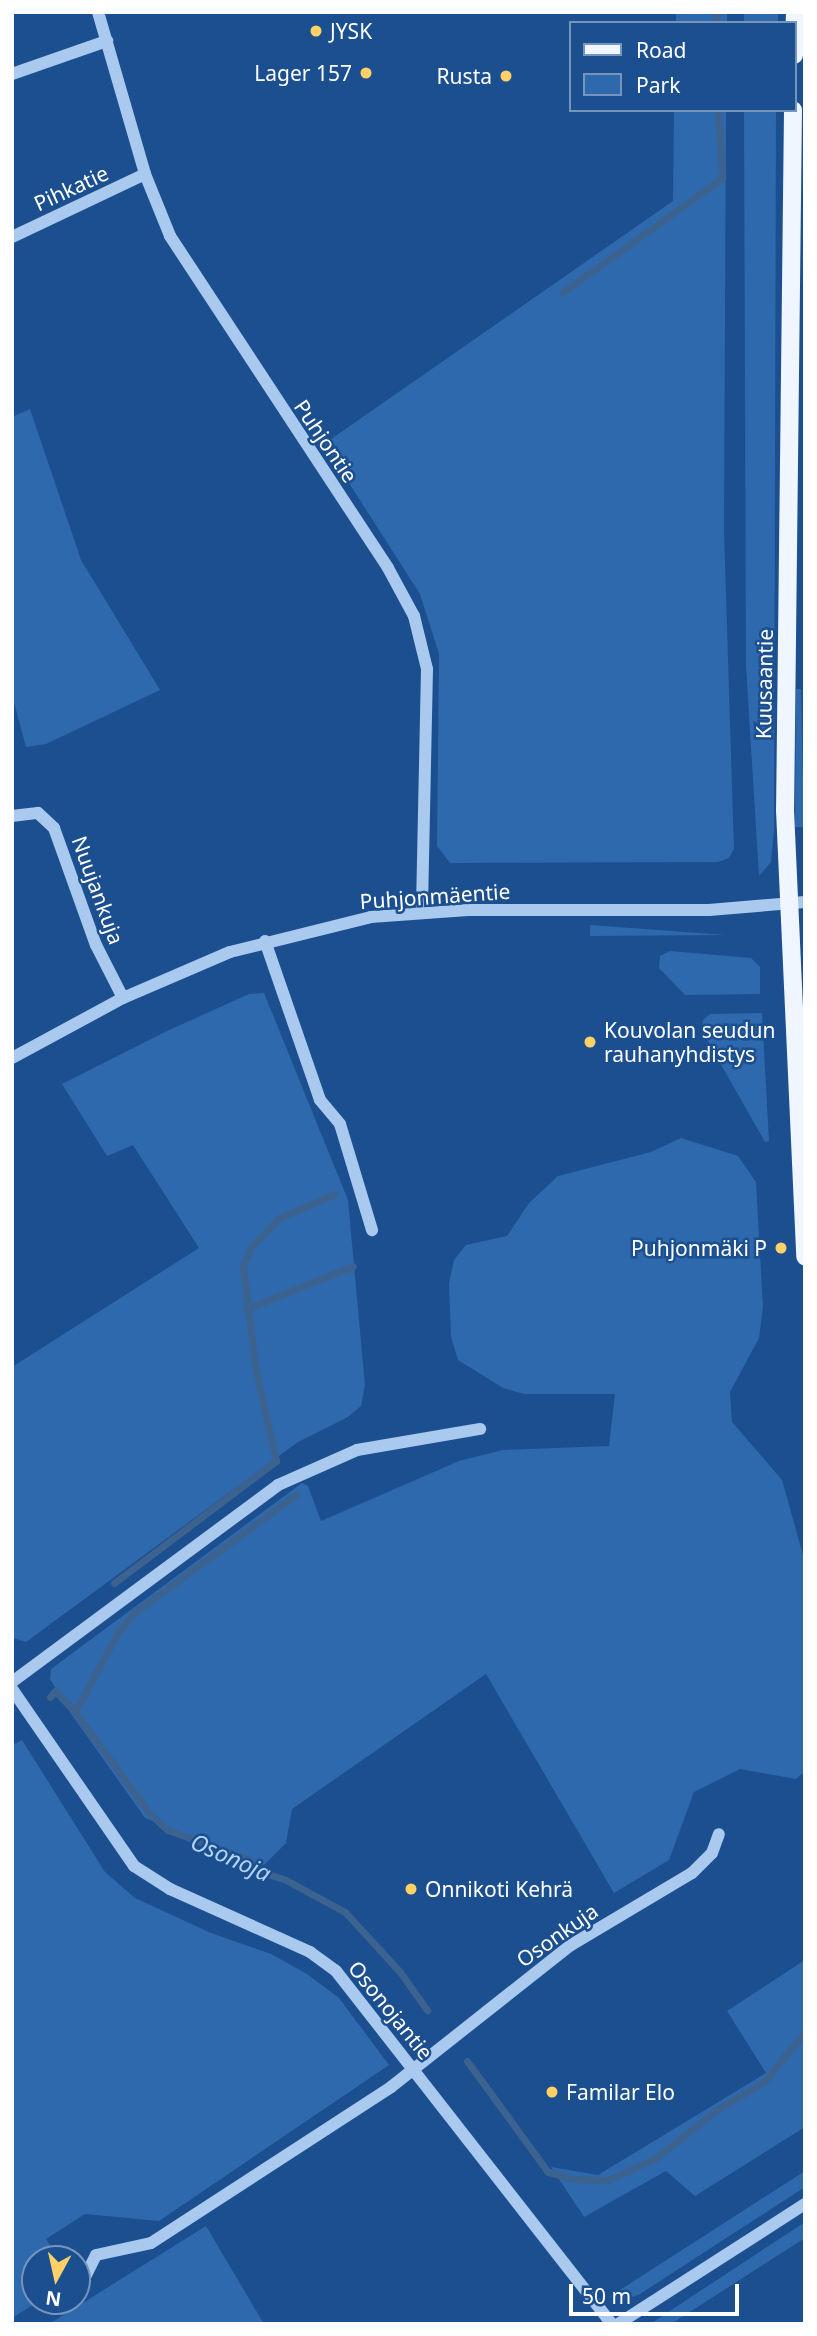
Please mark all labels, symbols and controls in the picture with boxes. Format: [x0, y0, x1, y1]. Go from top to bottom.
place label: JYSK [330, 18, 372, 44]
legend [568, 21, 796, 112]
marker: JYSK [308, 23, 324, 39]
text: Road [636, 36, 686, 64]
place label: Lager 157 [254, 60, 352, 86]
place label: Rusta [437, 63, 492, 89]
marker: Lager 157 [358, 65, 374, 81]
marker: Rusta [498, 68, 514, 84]
text: Park [636, 71, 680, 99]
street label: Pihkatie [30, 160, 112, 216]
street label: Puhjontie [289, 395, 363, 487]
street label: Kuusaantie [750, 629, 778, 739]
street label: Nuujankuja [67, 832, 129, 948]
street label: Puhjonmäentie [359, 878, 511, 914]
place label: Kouvolan seudun rauhanyhdistys [604, 1017, 775, 1067]
marker: Kouvolan seudun rauhanyhdistys [582, 1034, 598, 1050]
place label: Puhjonmäki P [631, 1235, 767, 1261]
marker: Puhjonmäki P [773, 1240, 789, 1256]
water label: Osonoja [187, 1827, 275, 1887]
place label: Onnikoti Kehrä [425, 1876, 573, 1902]
marker: Onnikoti Kehrä [403, 1881, 419, 1897]
street label: Osonkuja [511, 1898, 603, 1972]
street label: Osonojantie [343, 1955, 439, 2065]
place label: Familar Elo [566, 2079, 675, 2105]
marker: Familar Elo [544, 2084, 560, 2100]
north arrow [21, 2245, 91, 2315]
scale bar [572, 2270, 742, 2314]
text: 50 m [582, 2282, 631, 2310]
text: N [44, 2285, 63, 2313]

